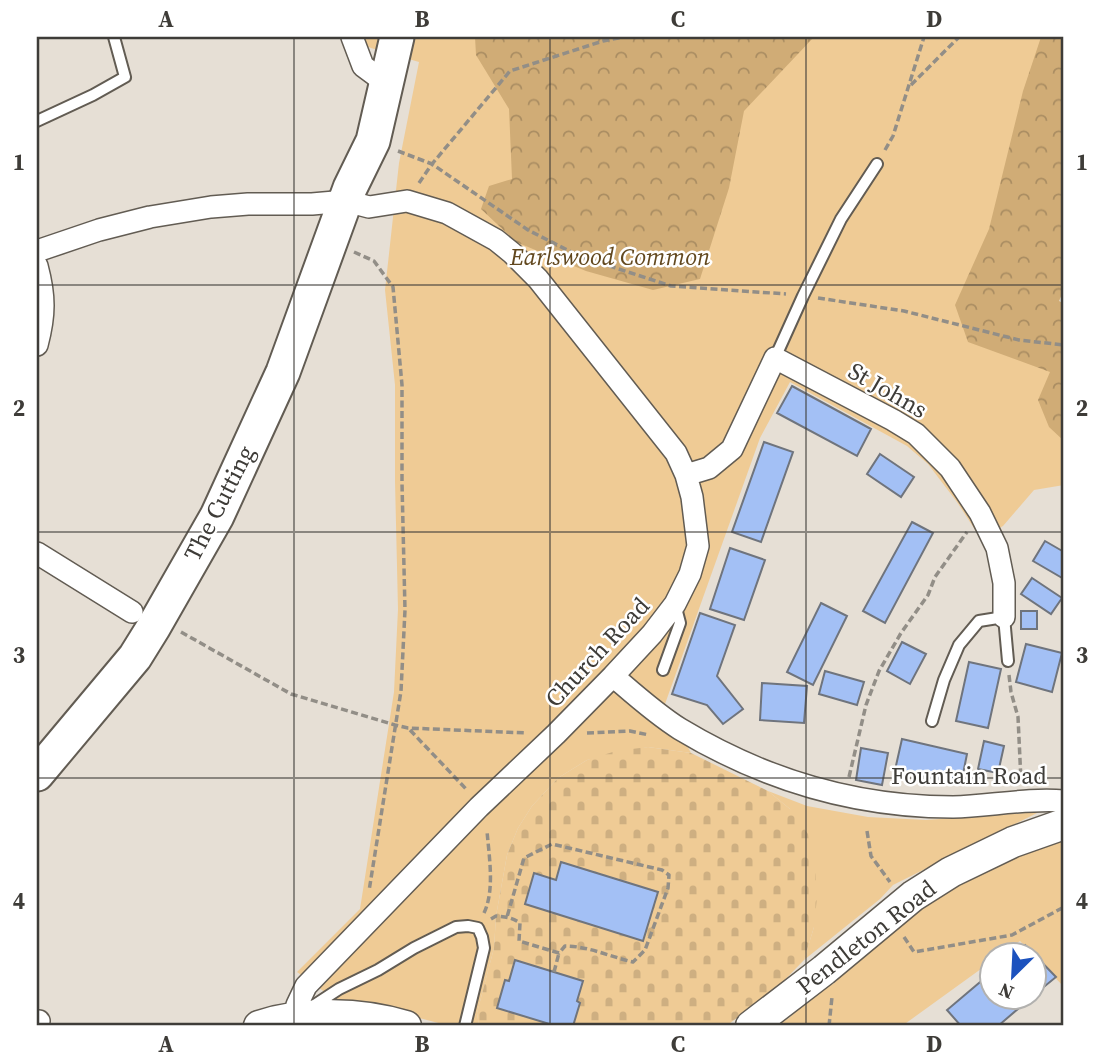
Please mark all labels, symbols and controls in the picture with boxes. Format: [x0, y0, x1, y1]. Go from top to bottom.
text: A [158, 3, 174, 35]
text: B [415, 3, 430, 35]
text: C [671, 3, 685, 35]
text: D [926, 3, 942, 35]
text: 1 [13, 146, 25, 178]
text: 1 [1076, 146, 1088, 178]
park label: Earlswood Common [509, 240, 711, 273]
street label: St Johns [842, 354, 934, 426]
text: 2 [13, 392, 25, 424]
text: 2 [1076, 392, 1088, 424]
street label: The Cutting [176, 440, 262, 566]
street label: Church Road [537, 590, 657, 714]
text: 3 [13, 639, 25, 671]
text: 3 [1076, 639, 1088, 671]
street label: Fountain Road [891, 759, 1047, 792]
street label: Pendleton Road [789, 872, 943, 1002]
text: 4 [13, 885, 25, 917]
text: 4 [1076, 885, 1088, 917]
north arrow [978, 940, 1048, 1010]
text: N [994, 977, 1018, 1006]
text: A [158, 1028, 174, 1060]
text: B [415, 1028, 430, 1060]
text: C [671, 1028, 685, 1060]
text: D [926, 1028, 942, 1060]

